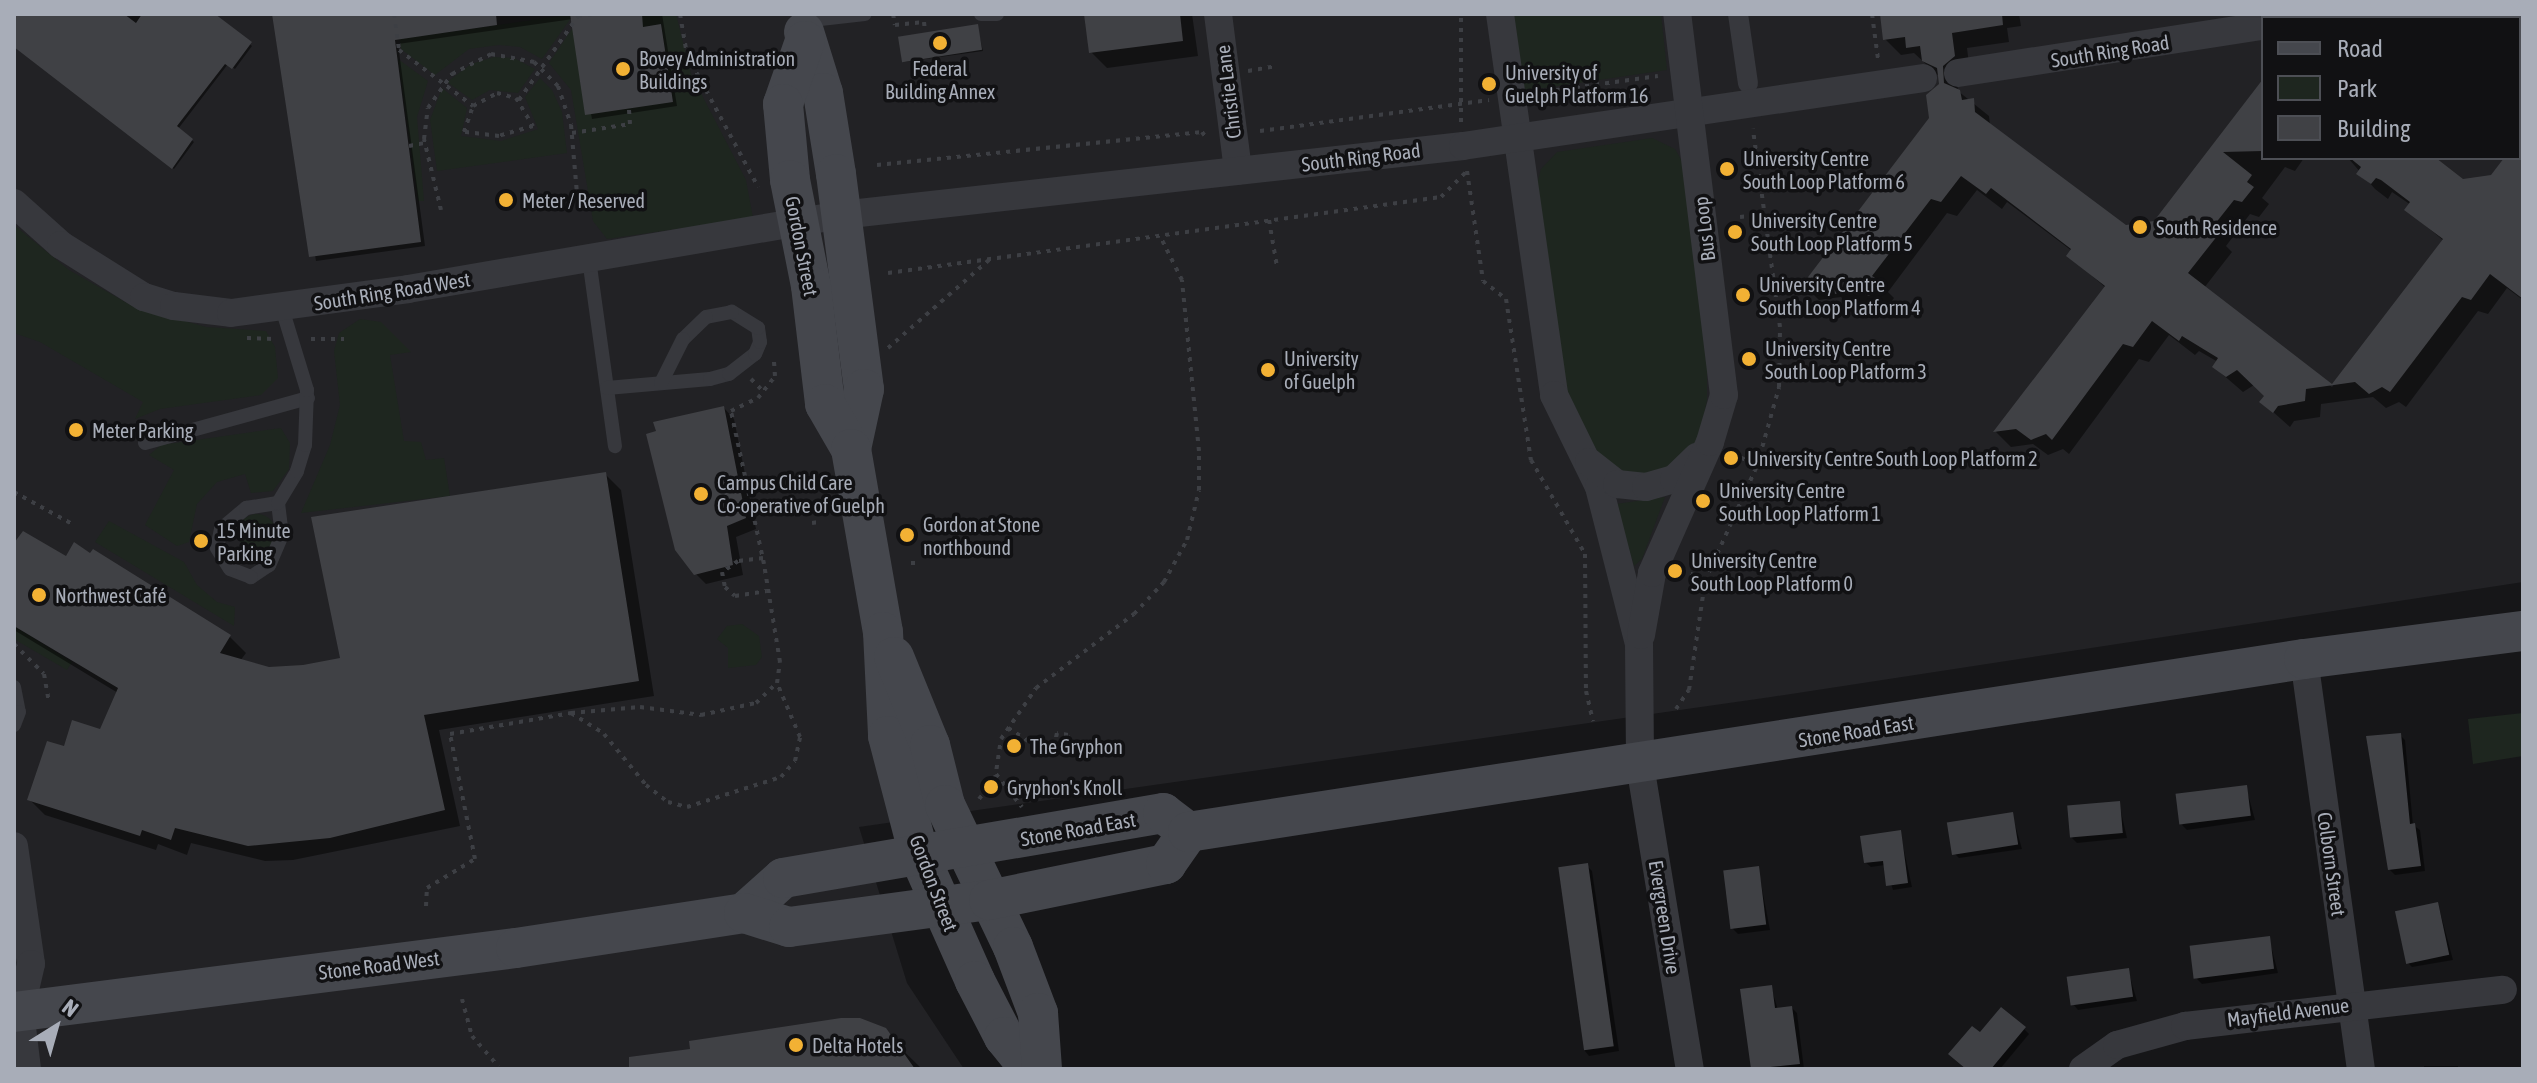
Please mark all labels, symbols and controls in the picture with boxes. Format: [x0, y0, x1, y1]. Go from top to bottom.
legend [2261, 16, 2521, 160]
street label: South Ring Road [2049, 30, 2171, 72]
marker: Federal Building Annex [931, 34, 949, 52]
text: Road [2337, 35, 2383, 62]
street label: Christie Lane [1210, 44, 1246, 140]
place label: Bovey Administration Buildings [639, 46, 795, 93]
place label: Federal Building Annex [885, 56, 995, 103]
marker: Bovey Administration Buildings [614, 60, 632, 78]
place label: University of Guelph Platform 16 [1505, 60, 1648, 107]
marker: University of Guelph Platform 16 [1480, 75, 1498, 93]
text: Park [2337, 75, 2377, 102]
text: Building [2337, 115, 2410, 142]
street label: South Ring Road [1300, 138, 1422, 176]
place label: University Centre South Loop Platform 6 [1743, 146, 1905, 193]
marker: University Centre South Loop Platform 6 [1718, 160, 1736, 178]
place label: Meter / Reserved [522, 188, 645, 212]
marker: Meter / Reserved [497, 191, 515, 209]
street label: Gordon Street [781, 194, 823, 298]
street label: Bus Loop [1688, 195, 1720, 263]
place label: University Centre South Loop Platform 5 [1751, 208, 1913, 255]
place label: South Residence [2156, 215, 2277, 239]
marker: South Residence [2131, 218, 2149, 236]
marker: University Centre South Loop Platform 5 [1726, 223, 1744, 241]
street label: South Ring Road West [312, 267, 472, 315]
place label: University Centre South Loop Platform 4 [1759, 272, 1921, 319]
marker: University Centre South Loop Platform 4 [1734, 286, 1752, 304]
place label: University Centre South Loop Platform 3 [1765, 336, 1927, 383]
place label: University of Guelph [1284, 346, 1359, 393]
marker: University Centre South Loop Platform 3 [1740, 350, 1758, 368]
marker: University of Guelph [1259, 361, 1277, 379]
place label: Meter Parking [92, 418, 193, 442]
marker: Meter Parking [67, 421, 85, 439]
place label: University Centre South Loop Platform 2 [1747, 446, 2038, 470]
marker: University Centre South Loop Platform 2 [1722, 449, 1740, 467]
place label: Campus Child Care Co-operative of Guelph [717, 470, 885, 517]
place label: University Centre South Loop Platform 1 [1719, 478, 1881, 525]
marker: Campus Child Care Co-operative of Guelph [692, 485, 710, 503]
marker: University Centre South Loop Platform 1 [1694, 492, 1712, 510]
place label: Gordon at Stone northbound [923, 512, 1040, 559]
place label: 15 Minute Parking [217, 518, 291, 565]
marker: Gordon at Stone northbound [898, 526, 916, 544]
marker: 15 Minute Parking [192, 532, 210, 550]
place label: University Centre South Loop Platform 0 [1691, 548, 1853, 595]
marker: University Centre South Loop Platform 0 [1666, 562, 1684, 580]
place label: Northwest Café [55, 583, 167, 607]
marker: Northwest Café [30, 586, 48, 604]
street label: Stone Road East [1797, 710, 1915, 752]
place label: The Gryphon [1030, 734, 1123, 758]
marker: The Gryphon [1005, 737, 1023, 755]
place label: Gryphon's Knoll [1007, 775, 1122, 799]
marker: Gryphon's Knoll [982, 778, 1000, 796]
street label: Stone Road East [1019, 807, 1137, 851]
street label: Colborn Street [2313, 810, 2351, 918]
street label: Gordon Street [905, 832, 963, 934]
street label: Evergreen Drive [1644, 858, 1686, 976]
street label: Stone Road West [317, 946, 441, 984]
north arrow [16, 987, 96, 1067]
street label: Mayfield Avenue [2226, 993, 2350, 1031]
text: N [57, 994, 83, 1022]
place label: Delta Hotels [812, 1033, 903, 1057]
marker: Delta Hotels [787, 1036, 805, 1054]

